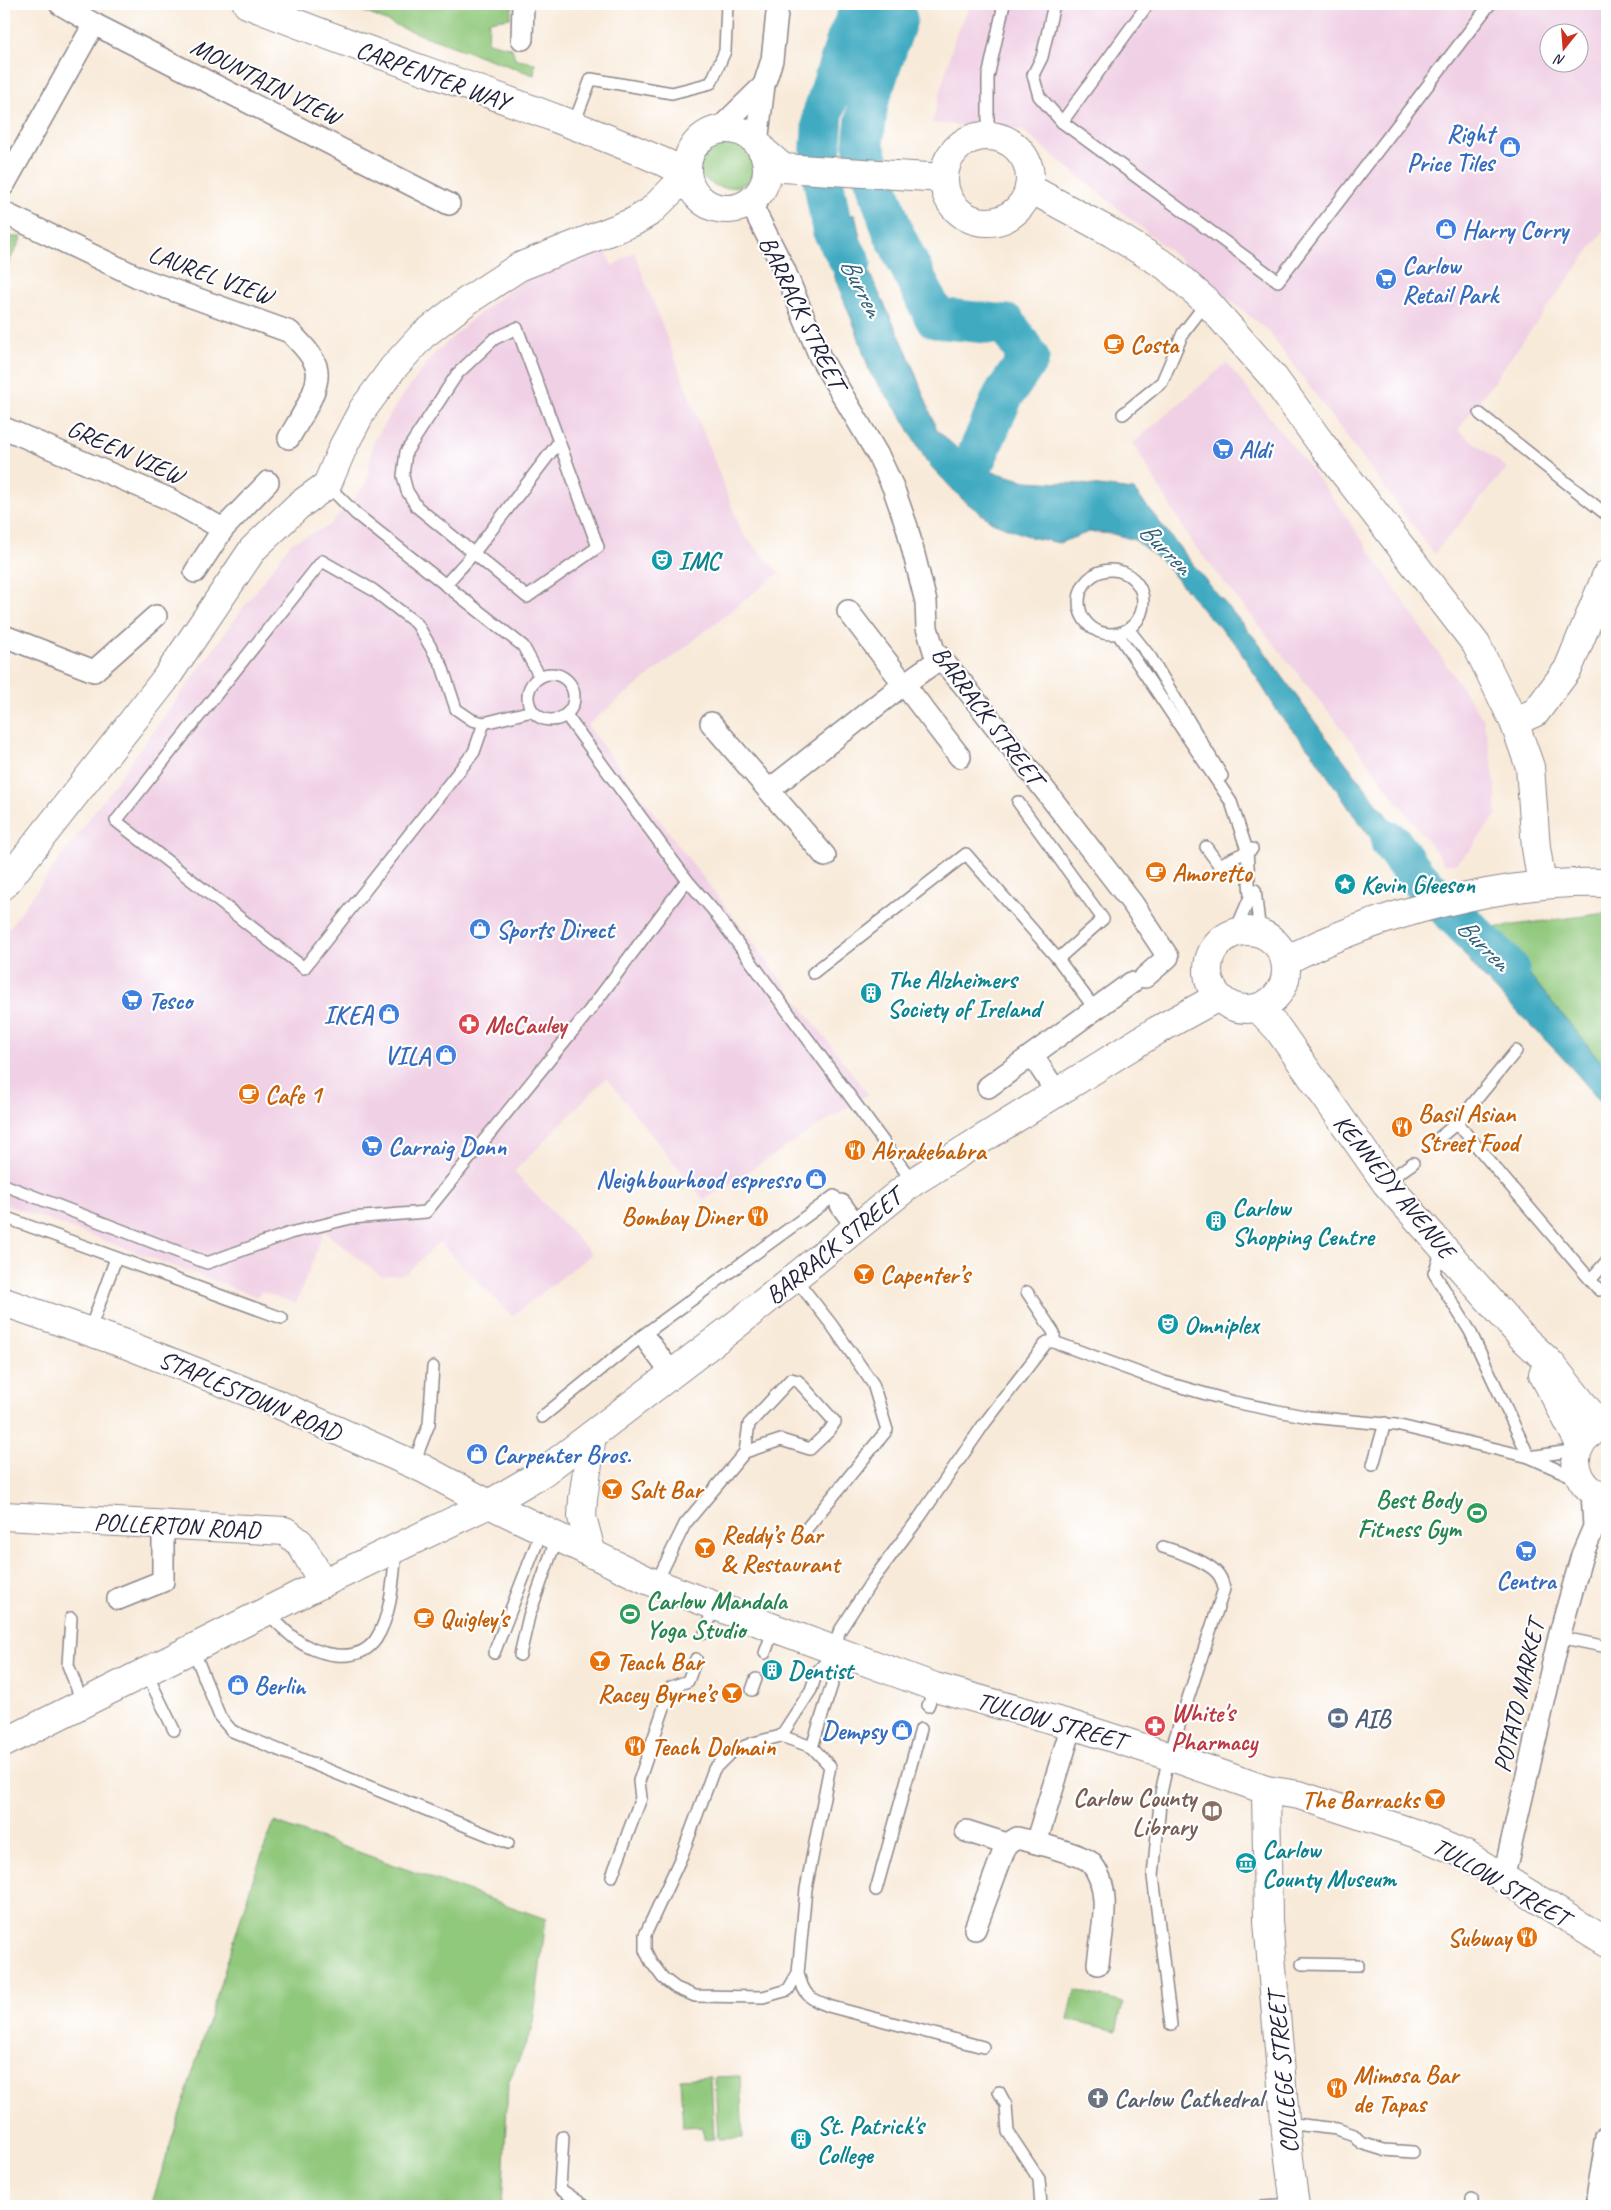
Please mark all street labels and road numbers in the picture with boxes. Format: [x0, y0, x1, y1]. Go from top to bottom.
street label: MOUNTAIN VIEW [185, 30, 348, 135]
street label: CARPENTER WAY [352, 33, 517, 120]
street label: BARRACK STREET [751, 231, 856, 400]
street label: LAUREL VIEW [144, 238, 280, 313]
street label: GREEN VIEW [62, 412, 192, 493]
street label: BARRACK STREET [924, 640, 1054, 797]
street label: KENNEDY AVENUE [1326, 1108, 1464, 1268]
street label: BARRACK STREET [759, 1178, 913, 1312]
street label: STAPLESTOWN ROAD [154, 1343, 348, 1450]
street label: POLLERTON ROAD [93, 1506, 262, 1546]
street label: POTATO MARKET [1486, 1611, 1553, 1776]
street label: TULLOW STREET [973, 1685, 1135, 1759]
street label: TULLOW STREET [1427, 1830, 1580, 1937]
street label: COLLEGE STREET [1259, 1984, 1306, 2155]

